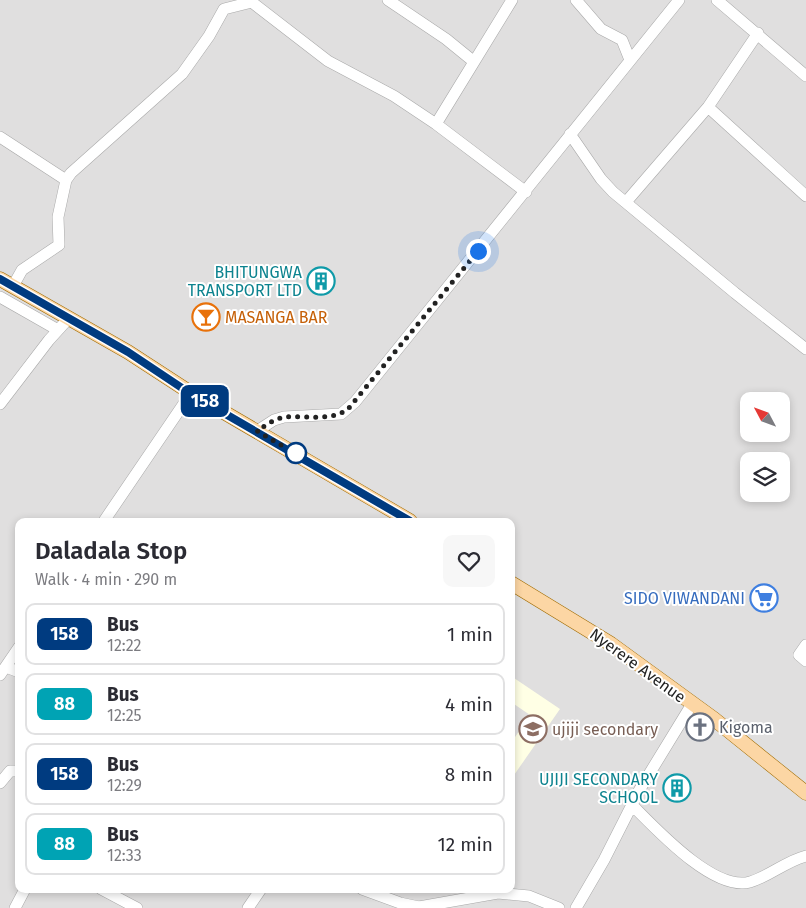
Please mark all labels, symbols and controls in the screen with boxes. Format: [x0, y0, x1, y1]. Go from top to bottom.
your location [466, 239, 491, 264]
place label: BHITUNGWA TRANSPORT LTD [188, 263, 303, 300]
building icon: BHITUNGWA TRANSPORT LTD [306, 266, 336, 296]
bar icon: MASANGA BAR [191, 302, 221, 332]
place label: MASANGA BAR [225, 308, 328, 327]
line badge: 158 [176, 385, 234, 417]
text: 158 [191, 390, 219, 412]
north arrow [740, 392, 790, 442]
map controls [740, 392, 790, 502]
unlabelled marker [285, 442, 307, 464]
button: layers [740, 452, 790, 502]
button: heart [443, 535, 495, 587]
text: Daladala Stop [35, 537, 187, 565]
text: Walk · 4 min · 290 m [35, 570, 177, 589]
supermarket icon: SIDO VIWANDANI [749, 583, 779, 613]
place label: SIDO VIWANDANI [624, 589, 745, 608]
text: Bus [107, 613, 139, 636]
text: 158 [50, 623, 79, 645]
text: 1 min [447, 623, 493, 646]
street label: Nyerere Avenue [586, 624, 689, 706]
text: 12:22 [107, 636, 142, 655]
text: Bus [107, 683, 139, 706]
text: 88 [54, 693, 75, 715]
text: 4 min [445, 693, 493, 716]
text: 12:25 [107, 706, 142, 725]
church icon: Kigoma [685, 712, 715, 742]
school or university icon: ujiji secondary [518, 714, 548, 744]
place label: Kigoma [719, 718, 773, 737]
place label: ujiji secondary [552, 720, 658, 739]
text: Bus [107, 753, 139, 776]
text: 158 [50, 763, 79, 785]
text: 8 min [445, 763, 493, 786]
place label: UJIJI SECONDARY SCHOOL [539, 770, 658, 807]
building icon: UJIJI SECONDARY SCHOOL [662, 773, 692, 803]
text: 12:29 [107, 776, 142, 795]
text: Bus [107, 823, 139, 846]
text: 88 [54, 833, 75, 855]
text: 12 min [438, 833, 493, 856]
text: 12:33 [107, 846, 142, 865]

